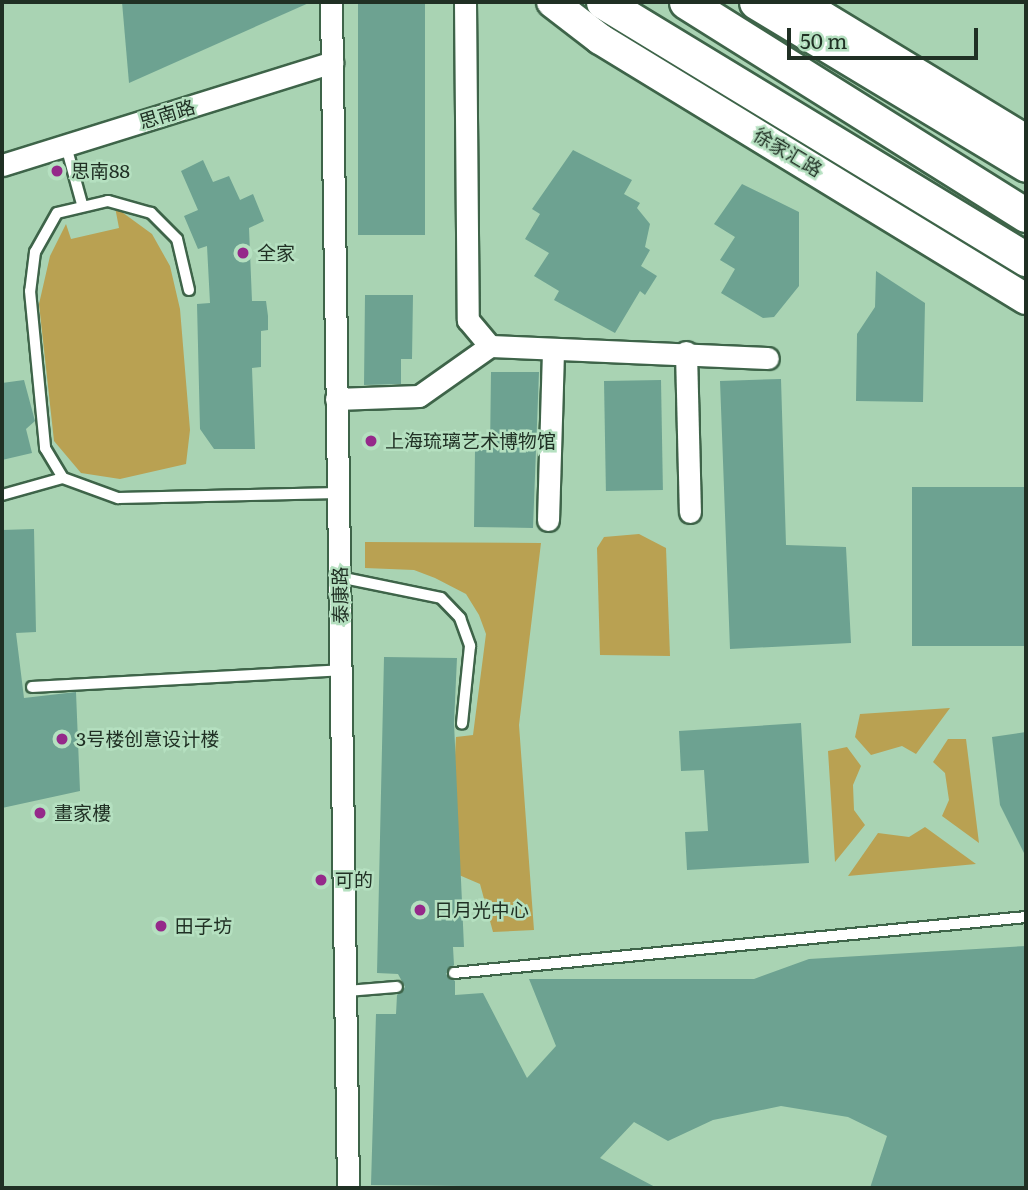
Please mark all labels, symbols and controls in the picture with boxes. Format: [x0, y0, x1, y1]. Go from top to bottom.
scale bar [790, 14, 981, 58]
text: 50 m [800, 24, 847, 55]
street label: 思南路 [136, 95, 198, 133]
street label: 徐家汇路 [750, 123, 826, 181]
place label: 思南88 [71, 160, 130, 182]
marker: 思南88 [49, 163, 65, 179]
place label: 全家 [257, 242, 295, 264]
marker: 全家 [235, 245, 251, 261]
place label: 上海琉璃艺术博物馆 [385, 430, 556, 452]
marker: 上海琉璃艺术博物馆 [363, 433, 379, 449]
street label: 泰康路 [328, 566, 352, 624]
place label: 3号楼创意设计楼 [76, 728, 219, 750]
marker: 3号楼创意设计楼 [54, 731, 70, 747]
place label: 畫家樓 [54, 802, 111, 824]
marker: 畫家樓 [32, 805, 48, 821]
place label: 可的 [335, 869, 373, 891]
marker: 可的 [313, 872, 329, 888]
place label: 日月光中心 [434, 899, 529, 921]
marker: 日月光中心 [412, 902, 428, 918]
place label: 田子坊 [175, 915, 232, 937]
marker: 田子坊 [153, 918, 169, 934]

